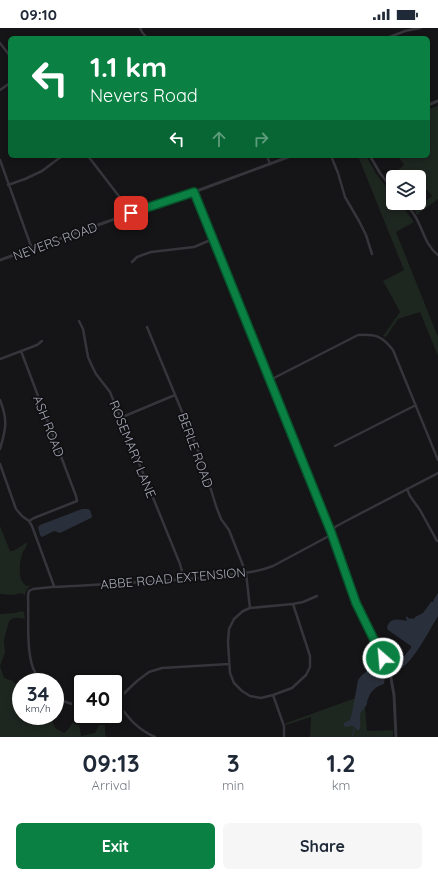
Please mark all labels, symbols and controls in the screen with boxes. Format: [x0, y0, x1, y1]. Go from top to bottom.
text: 09:10 [20, 5, 57, 24]
text: 1.1 km [90, 49, 167, 84]
icon: left [24, 52, 76, 104]
text: Nevers Road [90, 84, 198, 107]
icon: left [166, 128, 188, 150]
icon: ahead [208, 128, 230, 150]
icon: right [250, 128, 272, 150]
map controls [386, 170, 426, 210]
button: layers [386, 170, 426, 210]
pin [114, 196, 148, 230]
icon: arrive [120, 202, 142, 224]
street label: NEVERS ROAD [11, 218, 99, 264]
street label: ASH ROAD [30, 393, 68, 459]
street label: ROSEMARY LANE [106, 398, 160, 500]
street label: BERLE ROAD [175, 410, 217, 490]
street label: ABBE ROAD EXTENSION [100, 564, 246, 592]
position arrow [362, 637, 404, 679]
speed limit sign: 40 [72, 673, 124, 725]
text: 34 [27, 681, 49, 706]
text: km/h [25, 702, 51, 715]
text: 09:13 [82, 748, 140, 778]
text: 3 [227, 748, 240, 778]
text: 1.2 [327, 748, 356, 778]
text: Arrival [92, 777, 130, 793]
text: min [222, 777, 244, 793]
text: km [332, 777, 350, 793]
button: Exit [16, 823, 215, 869]
button: Share [223, 823, 422, 869]

